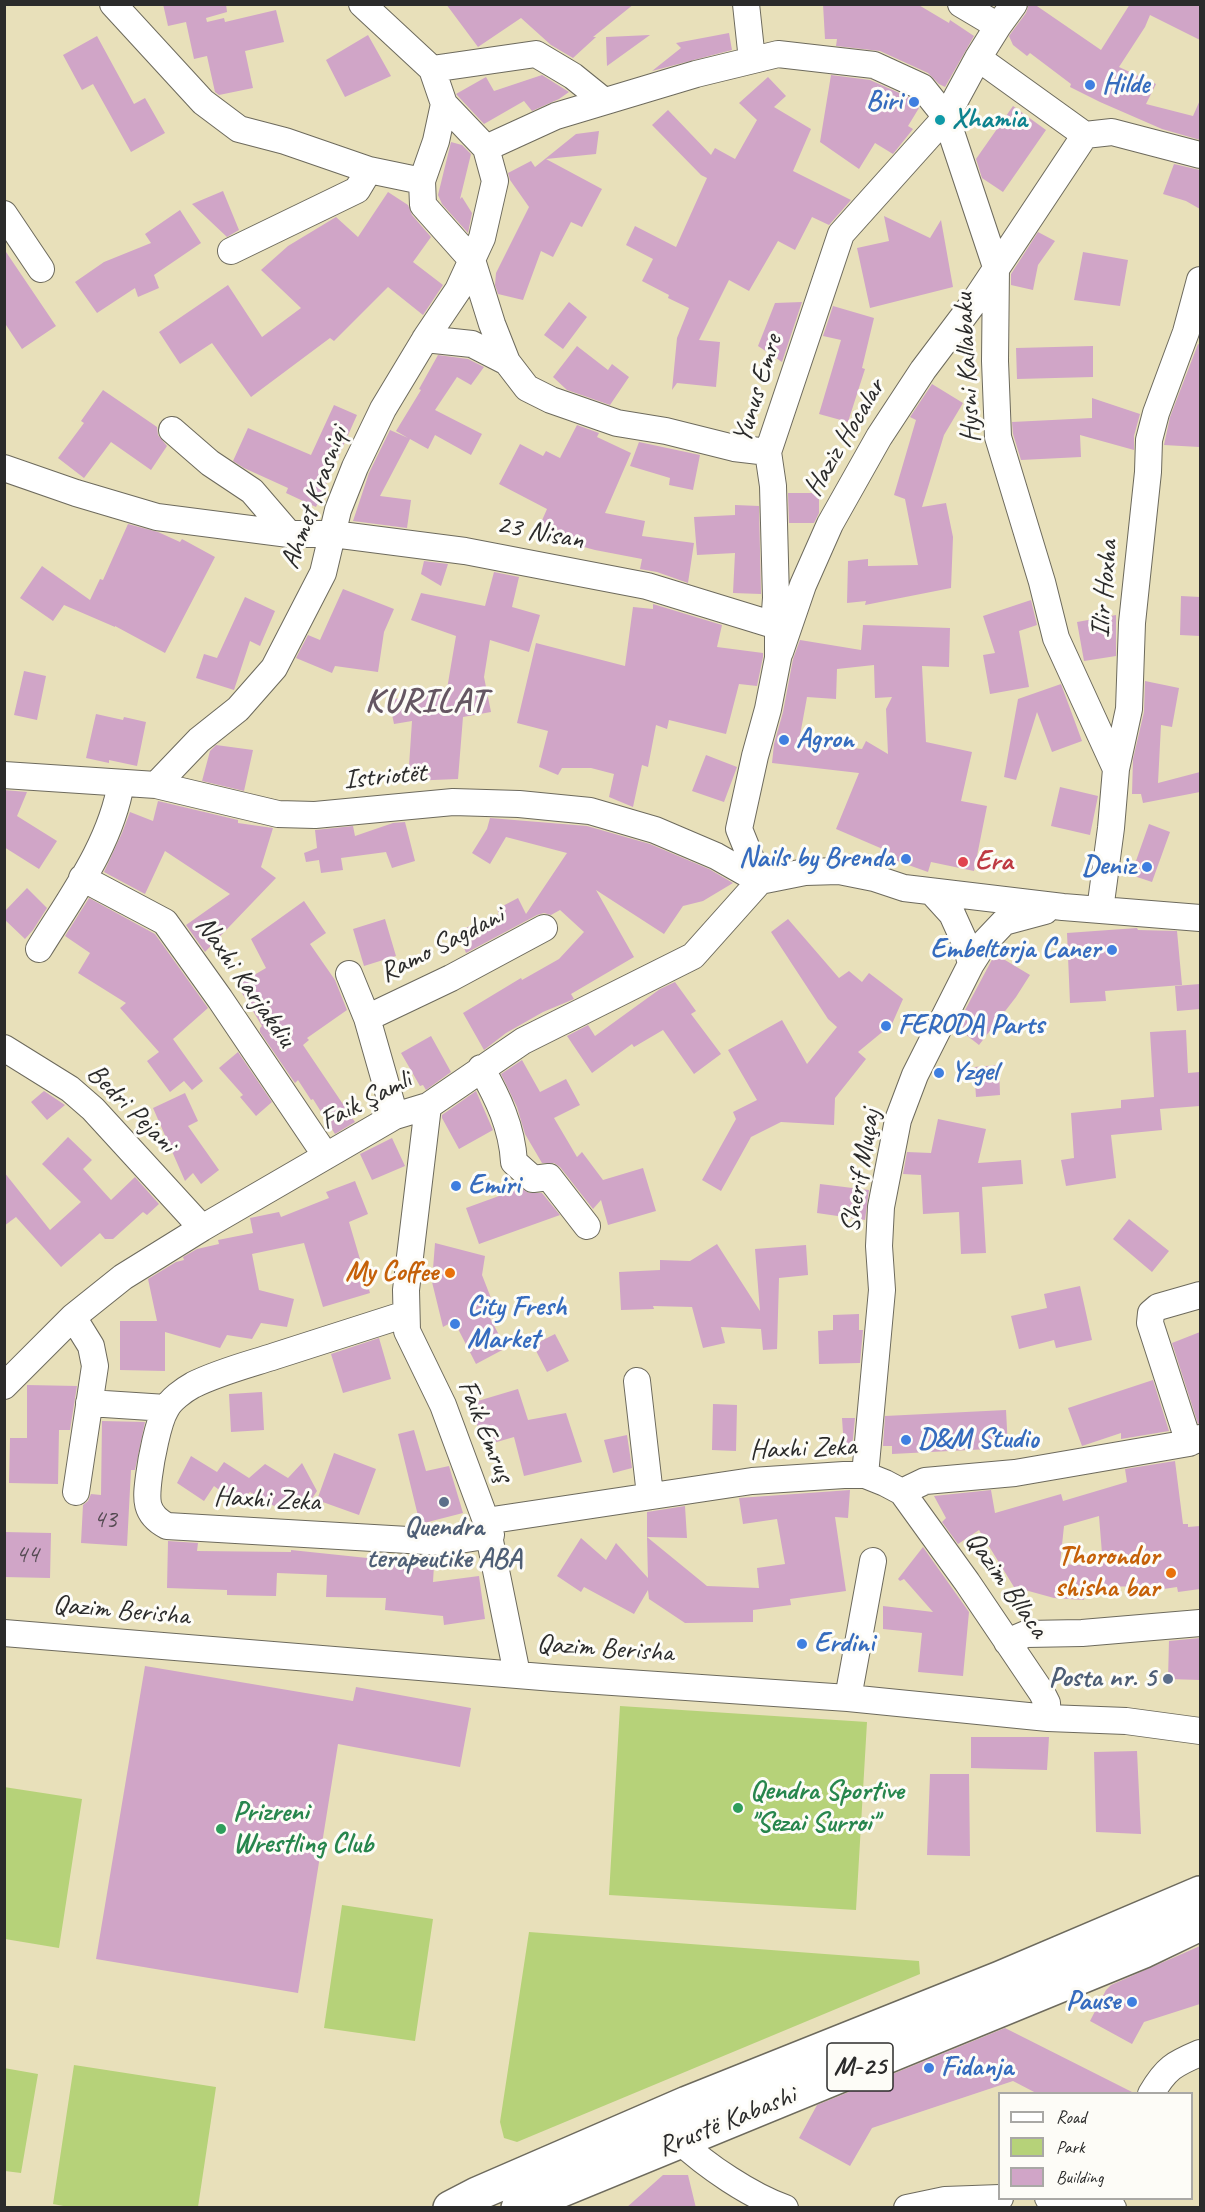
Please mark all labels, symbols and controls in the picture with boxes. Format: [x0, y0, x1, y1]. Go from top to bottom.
place label: Hilde [1102, 68, 1149, 102]
marker: Hilde [1083, 78, 1097, 92]
place label: Biri [866, 85, 902, 119]
marker: Biri [907, 95, 921, 109]
place label: Xhamia [952, 103, 1027, 137]
marker: Xhamia [933, 113, 947, 127]
street label: Hysni Kallabaku [947, 292, 989, 444]
street label: Yunus Emre [726, 331, 790, 447]
street label: Haziz Hocalar [797, 373, 893, 503]
street label: Ahmet Krasniqi [274, 422, 356, 574]
street label: 23 Nisan [494, 508, 586, 558]
street label: Ilir Hoxha [1084, 539, 1126, 639]
district label: KURILAT [366, 682, 486, 722]
place label: Agron [796, 723, 854, 757]
marker: Agron [777, 733, 791, 747]
street label: Istriotët [342, 757, 428, 797]
place label: Nails by Brenda [739, 842, 894, 876]
place label: Era [975, 845, 1012, 879]
place label: Deniz [1082, 850, 1135, 884]
marker: Nails by Brenda [899, 852, 913, 866]
marker: Era [956, 855, 970, 869]
marker: Deniz [1140, 860, 1154, 874]
street label: Ramo Sagdani [374, 899, 510, 991]
street label: Naxhi Karjakdiu [188, 910, 302, 1054]
place label: Embeltorja Caner [930, 933, 1100, 967]
marker: Embeltorja Caner [1105, 943, 1119, 957]
place label: FERODA Parts [898, 1009, 1044, 1043]
marker: FERODA Parts [879, 1019, 893, 1033]
place label: Yzgel [951, 1056, 998, 1090]
street label: Bedri Pejani [79, 1057, 183, 1161]
street label: Faik Şamli [315, 1064, 417, 1138]
marker: Yzgel [932, 1066, 946, 1080]
street label: Sherif Muçaj [834, 1107, 888, 1235]
place label: Emiri [468, 1169, 520, 1203]
marker: Emiri [449, 1179, 463, 1193]
place label: My Coffee [345, 1256, 438, 1290]
marker: My Coffee [443, 1266, 457, 1280]
place label: City Fresh Market [467, 1291, 566, 1357]
marker: City Fresh Market [448, 1317, 462, 1331]
street label: Faik Emruş [449, 1375, 521, 1487]
place label: D&M Studio [918, 1423, 1038, 1457]
street label: Haxhi Zeka [749, 1430, 857, 1468]
marker: D&M Studio [899, 1433, 913, 1447]
street label: Haxhi Zeka [213, 1480, 321, 1520]
marker: Quendra terapeutike ABA [437, 1495, 451, 1509]
house number: 43 [93, 1504, 117, 1536]
place label: Quendra terapeutike ABA [366, 1511, 522, 1577]
street label: Qazim Bllaca [957, 1525, 1055, 1645]
house number: 44 [15, 1539, 39, 1571]
place label: Thorondor shisha bar [1055, 1540, 1159, 1606]
marker: Thorondor shisha bar [1164, 1566, 1178, 1580]
street label: Qazim Berisha [51, 1588, 191, 1634]
street label: Qazim Berisha [536, 1627, 674, 1671]
place label: Erdini [814, 1627, 874, 1661]
marker: Erdini [795, 1637, 809, 1651]
place label: Posta nr. 5 [1049, 1662, 1156, 1696]
marker: Posta nr. 5 [1161, 1672, 1175, 1686]
place label: Qendra Sportive "Sezai Surroi" [750, 1775, 904, 1841]
place label: Prizreni Wrestling Club [233, 1796, 373, 1862]
marker: Qendra Sportive "Sezai Surroi" [731, 1801, 745, 1815]
marker: Prizreni Wrestling Club [214, 1822, 228, 1836]
place label: Pause [1066, 1985, 1120, 2019]
marker: Pause [1125, 1995, 1139, 2009]
road number: M-25 [827, 2043, 893, 2091]
place label: Fidanja [941, 2051, 1013, 2085]
marker: Fidanja [922, 2061, 936, 2075]
street label: Rrustë Kabashi [653, 2079, 801, 2165]
legend [998, 2092, 1193, 2200]
text: Road [1056, 2106, 1086, 2128]
text: Park [1056, 2136, 1085, 2158]
text: Building [1056, 2166, 1103, 2188]

